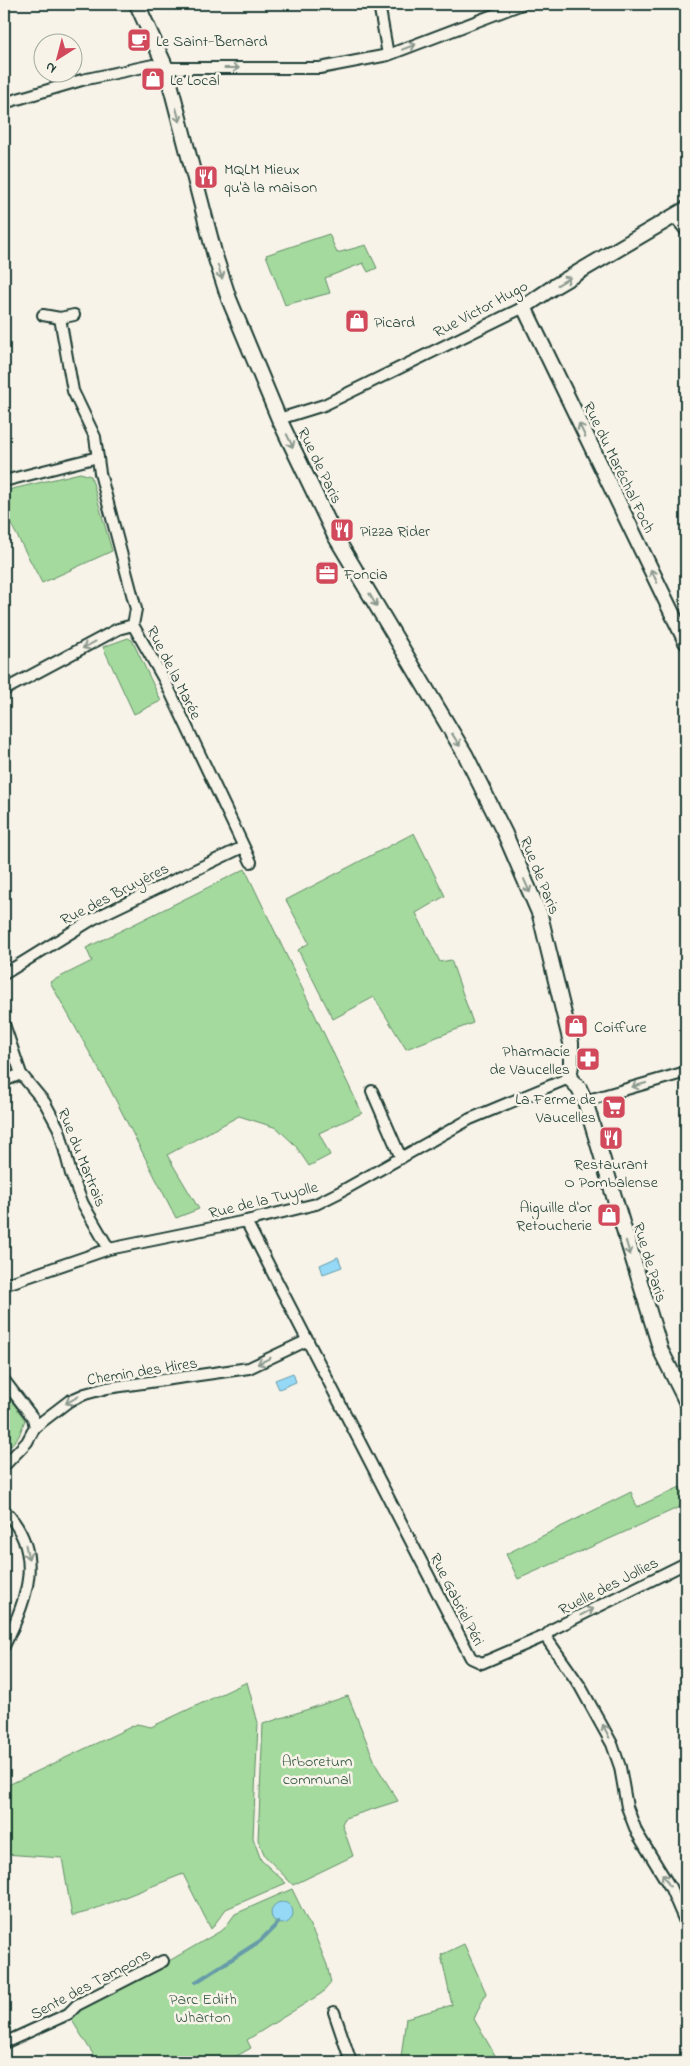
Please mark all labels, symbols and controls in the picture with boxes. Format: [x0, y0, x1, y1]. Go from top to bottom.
cafe icon: Le Saint-Bernard [126, 27, 152, 53]
place label: Le Saint-Bernard [156, 30, 268, 54]
north arrow [32, 32, 82, 82]
one-way arrow [401, 42, 417, 51]
text: N [41, 56, 61, 79]
one-way arrow [224, 63, 240, 73]
shop icon: Le Local [140, 66, 166, 92]
place label: Le Local [170, 69, 220, 93]
one-way arrow [174, 106, 183, 122]
place label: MQLM Mieux qu'à la maison [224, 158, 317, 200]
restaurant icon: MQLM Mieux qu'à la maison [193, 164, 219, 190]
one-way arrow [216, 263, 225, 279]
street label: Rue Victor Hugo [429, 275, 532, 345]
one-way arrow [557, 275, 571, 285]
shop icon: Picard [344, 308, 370, 334]
place label: Picard [374, 311, 415, 335]
street label: Rue du Maréchal Foch [576, 398, 660, 538]
one-way arrow [577, 423, 587, 438]
street label: Rue de Paris [290, 424, 348, 508]
one-way arrow [285, 433, 295, 448]
restaurant icon: Pizza Rider [329, 517, 355, 543]
place label: Pizza Rider [360, 520, 430, 544]
office icon: Foncia [314, 560, 340, 586]
place label: Foncia [343, 563, 388, 587]
one-way arrow [649, 569, 658, 584]
one-way arrow [368, 593, 378, 608]
street label: Rue de la Marée [139, 622, 207, 725]
one-way arrow [82, 640, 96, 650]
one-way arrow [451, 733, 461, 747]
street label: Rue de Paris [513, 833, 566, 918]
street label: Rue des Bruyères [56, 857, 173, 933]
one-way arrow [523, 878, 533, 893]
shop icon: Coiffure [563, 1013, 589, 1039]
place label: Coiffure [594, 1016, 648, 1040]
place label: Pharmacie de Vaucelles [490, 1040, 571, 1082]
pharmacy icon: Pharmacie de Vaucelles [575, 1046, 601, 1072]
one-way arrow [632, 1081, 648, 1091]
place label: La Ferme de Vaucelles [515, 1088, 597, 1130]
supermarket icon: La Ferme de Vaucelles [601, 1094, 627, 1120]
street label: Rue du Martrais [50, 1105, 112, 1211]
restaurant icon: Restaurant O Pombalense [598, 1125, 624, 1151]
place label: Restaurant O Pombalense [564, 1153, 659, 1195]
street label: Rue de la Tuyolle [206, 1176, 321, 1226]
place label: Aiguille d'or Retoucherie [516, 1196, 593, 1238]
shop icon: Aiguille d'or Retoucherie [596, 1202, 622, 1228]
street label: Rue de Paris [626, 1220, 673, 1305]
one-way arrow [624, 1240, 634, 1256]
street label: Chemin des Hires [85, 1351, 199, 1393]
one-way arrow [257, 1356, 272, 1366]
one-way arrow [66, 1396, 80, 1406]
one-way arrow [23, 1543, 32, 1559]
street label: Rue Gabriel Péri [423, 1549, 490, 1651]
street label: Ruelle des Jollies [555, 1551, 663, 1622]
one-way arrow [580, 1607, 595, 1617]
one-way arrow [601, 1724, 610, 1739]
park label: Arboretum communal [282, 1750, 352, 1792]
one-way arrow [660, 1874, 670, 1888]
street label: Sente des Tampons [26, 1943, 155, 2027]
park label: Parc Edith Wharton [169, 1988, 237, 2030]

